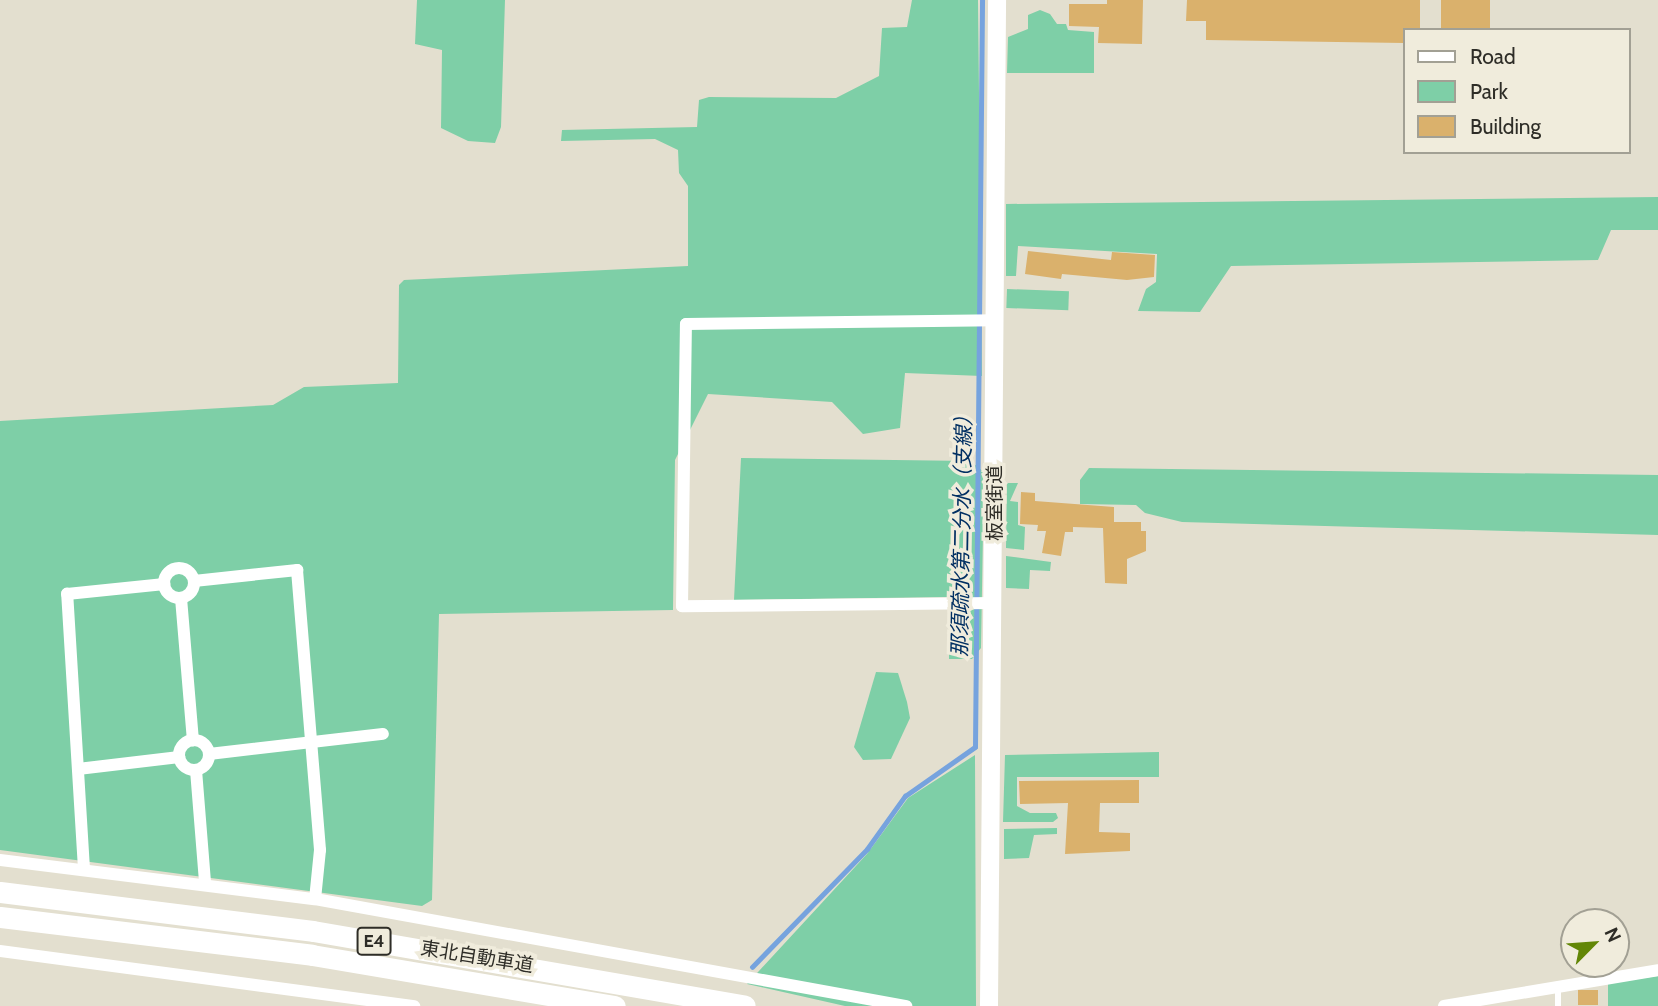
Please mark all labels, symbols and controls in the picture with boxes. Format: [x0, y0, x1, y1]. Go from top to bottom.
legend [1402, 28, 1630, 154]
text: Road [1470, 44, 1516, 69]
text: Park [1470, 79, 1508, 104]
text: Building [1470, 114, 1541, 139]
water label: 那須疏水第二分水（支線） [947, 405, 977, 657]
street label: 板室街道 [984, 465, 1006, 541]
north arrow [1560, 908, 1630, 978]
text: N [1599, 924, 1626, 946]
road number: E4 [356, 926, 392, 956]
street label: 東北自動車道 [419, 937, 535, 977]

